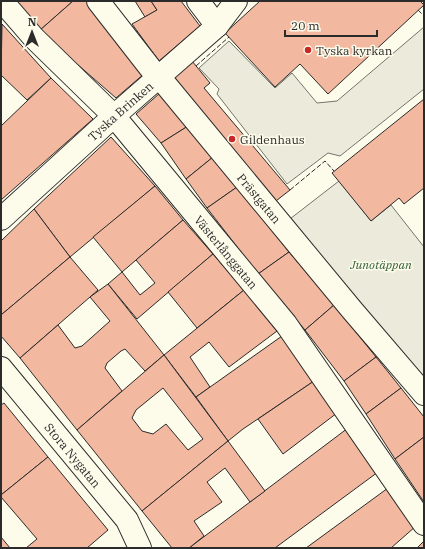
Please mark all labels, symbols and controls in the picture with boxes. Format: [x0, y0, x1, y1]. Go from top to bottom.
north arrow [12, 12, 52, 52]
scale bar [285, 12, 377, 38]
text: N [28, 15, 37, 29]
text: 20 m [291, 18, 320, 33]
place label: Tyska kyrkan [316, 43, 393, 58]
marker: Tyska kyrkan [303, 45, 313, 55]
street label: Tyska Brinken [85, 78, 156, 144]
place label: Gildenhaus [240, 132, 305, 147]
marker: Gildenhaus [227, 134, 237, 144]
street label: Prästgatan [234, 170, 285, 226]
street label: Västerlånggatan [191, 212, 261, 292]
park label: Junotäppan [349, 257, 412, 272]
street label: Stora Nygatan [42, 420, 105, 491]

